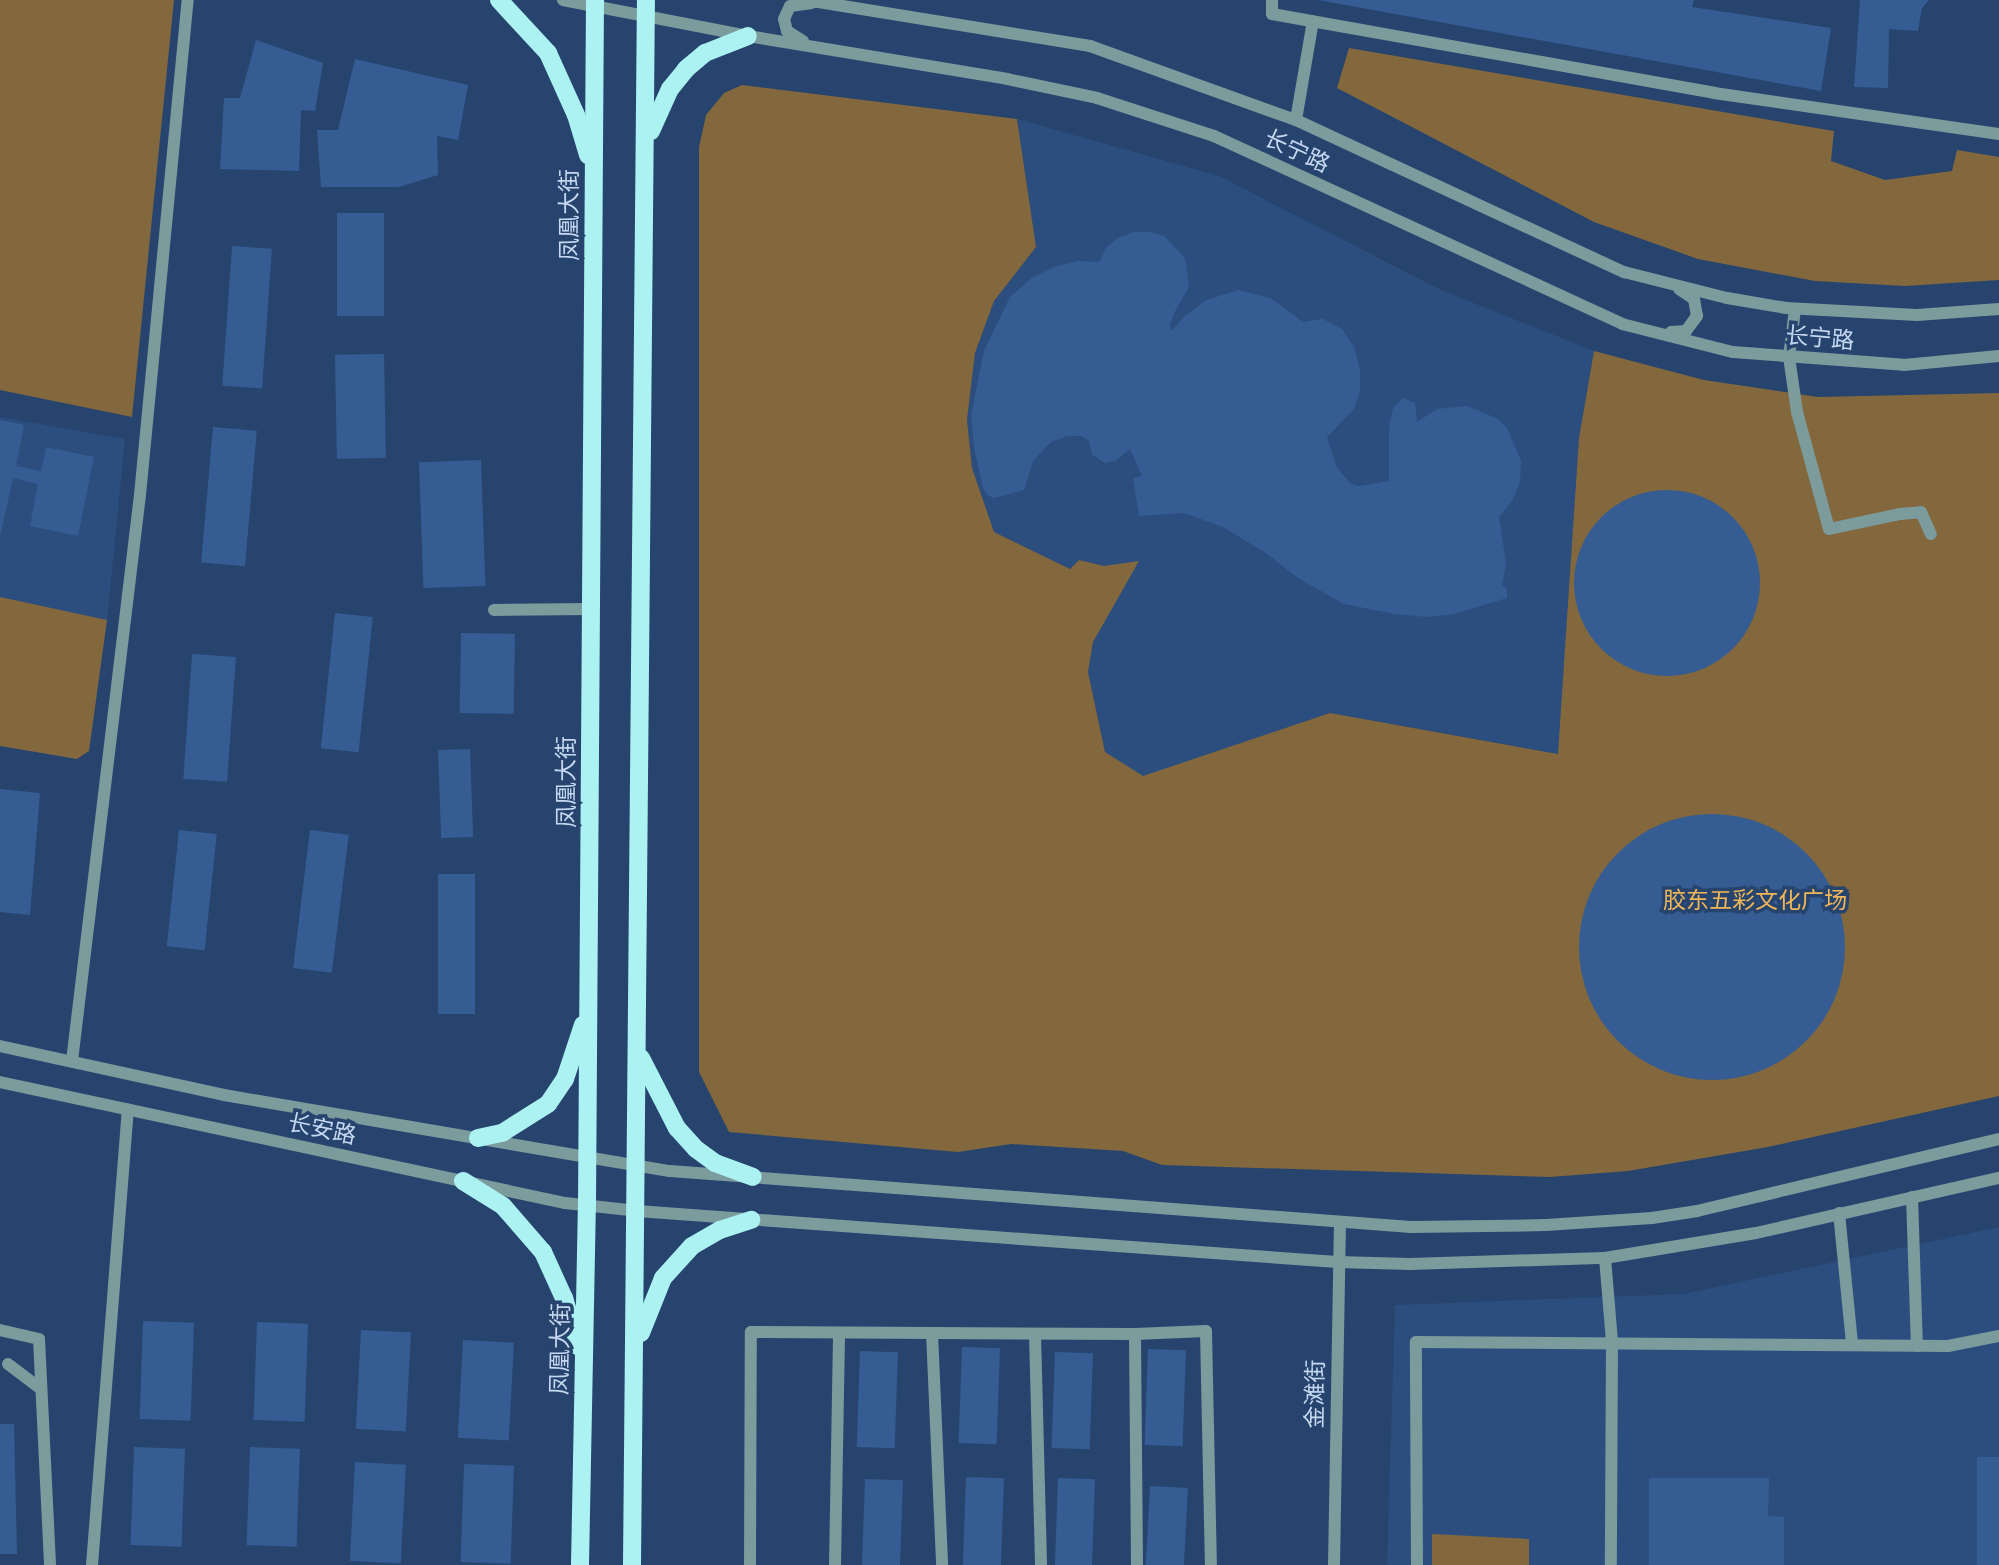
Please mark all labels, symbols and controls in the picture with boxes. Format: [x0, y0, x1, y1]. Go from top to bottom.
street label: 长宁路 [1260, 124, 1334, 178]
street label: 凤凰大街 [555, 169, 583, 261]
street label: 长宁路 [1784, 321, 1856, 355]
street label: 凤凰大街 [552, 736, 580, 828]
park label: 胶东五彩文化广场 [1663, 886, 1847, 914]
street label: 长安路 [285, 1108, 359, 1150]
street label: 凤凰大街 [545, 1303, 575, 1395]
street label: 金滩街 [1301, 1359, 1329, 1429]

